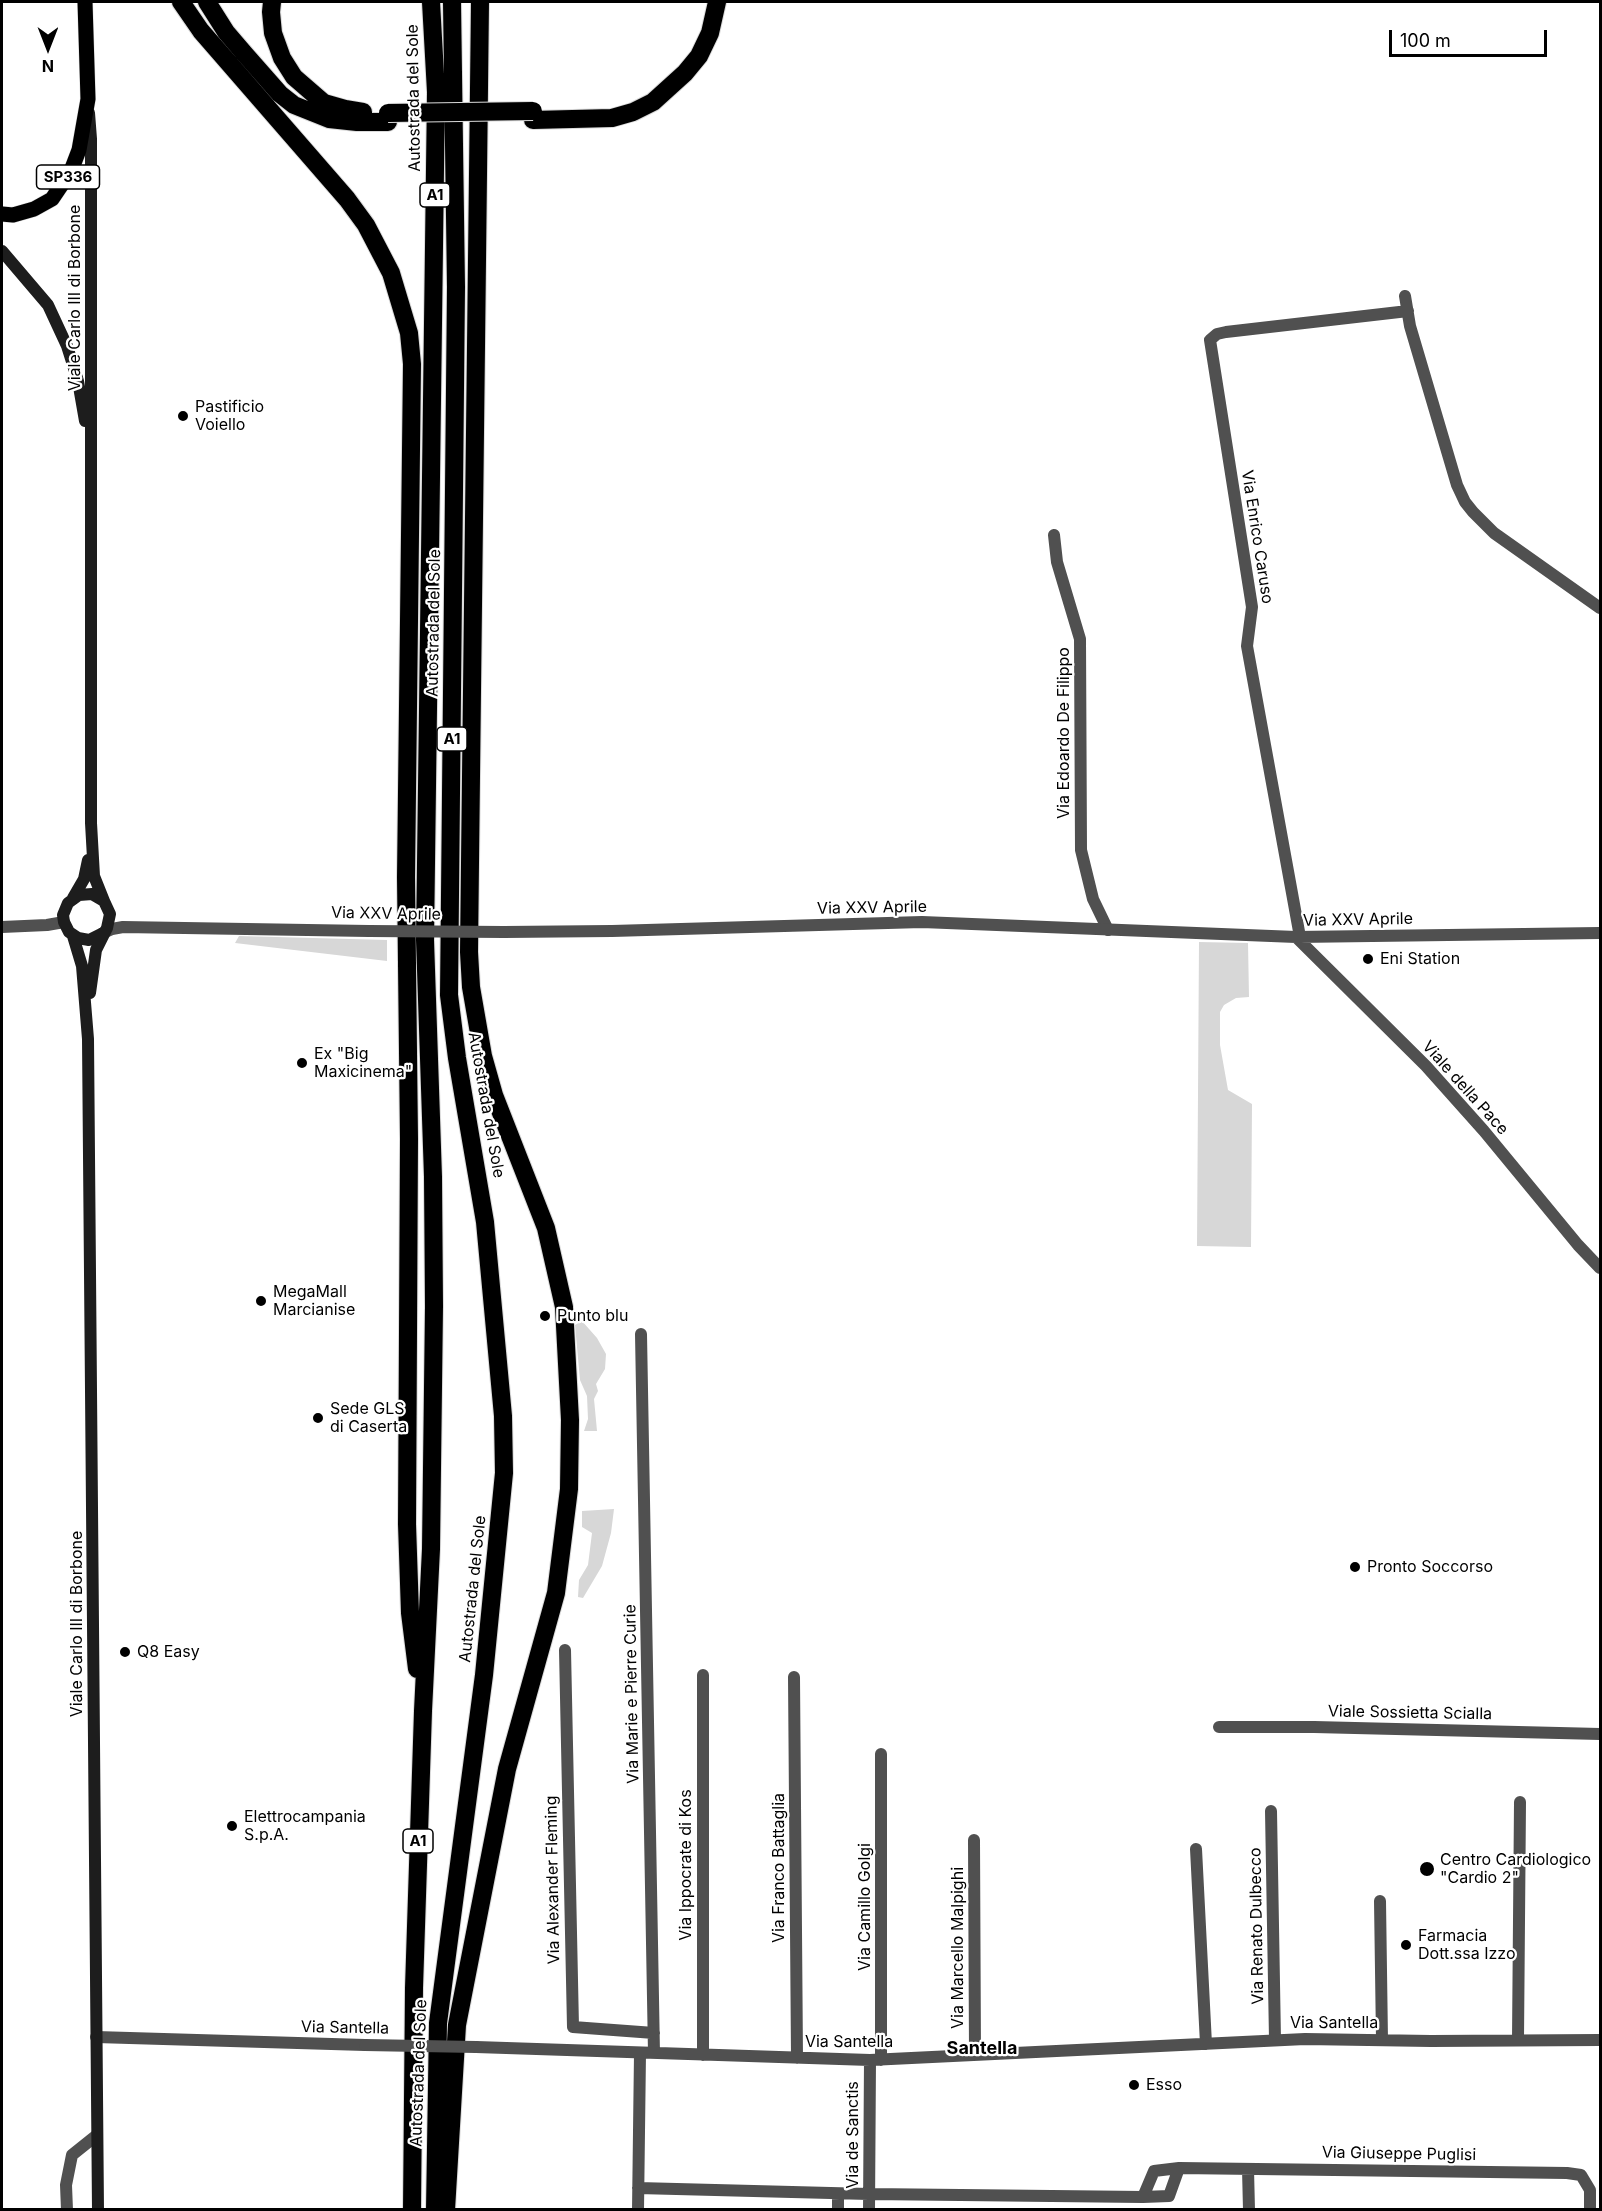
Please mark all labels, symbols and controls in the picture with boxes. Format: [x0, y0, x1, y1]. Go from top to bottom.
north arrow [18, 18, 78, 78]
scale bar [1392, 18, 1550, 56]
street label: Autostrada del Sole [403, 24, 425, 172]
text: 100 m [1400, 30, 1451, 51]
text: N [42, 56, 54, 76]
road number: SP336 [36, 165, 100, 189]
road number: A1 [420, 183, 450, 207]
street label: Viale Carlo III di Borbone [65, 205, 85, 391]
place label: Pastificio Voiello [195, 397, 264, 435]
marker: Pastificio Voiello [176, 409, 190, 423]
street label: Via Enrico Caruso [1237, 469, 1277, 605]
street label: Autostrada del Sole [423, 549, 445, 697]
street label: Via Edoardo De Filippo [1054, 647, 1074, 819]
road number: A1 [437, 727, 467, 751]
street label: Via XXV Aprile [817, 897, 927, 919]
street label: Via XXV Aprile [331, 903, 441, 925]
street label: Via XXV Aprile [1303, 909, 1413, 931]
place label: Eni Station [1380, 949, 1460, 969]
marker: Eni Station [1361, 952, 1375, 966]
street label: Autostrada del Sole [464, 1031, 508, 1179]
street label: Viale della Pace [1418, 1037, 1512, 1139]
place label: Ex "Big Maxicinema" [314, 1044, 412, 1082]
marker: Ex "Big Maxicinema" [295, 1056, 309, 1070]
place label: MegaMall Marcianise [273, 1282, 355, 1320]
marker: MegaMall Marcianise [254, 1294, 268, 1308]
place label: Punto blu [557, 1306, 628, 1326]
marker: Punto blu [538, 1309, 552, 1323]
place label: Sede GLS di Caserta [330, 1399, 407, 1437]
marker: Sede GLS di Caserta [311, 1411, 325, 1425]
street label: Autostrada del Sole [456, 1515, 490, 1663]
street label: Viale Carlo III di Borbone [67, 1531, 87, 1717]
place label: Pronto Soccorso [1367, 1557, 1493, 1577]
marker: Pronto Soccorso [1348, 1560, 1362, 1574]
street label: Via Marie e Pierre Curie [621, 1604, 643, 1784]
place label: Q8 Easy [137, 1642, 200, 1662]
marker: Q8 Easy [118, 1645, 132, 1659]
street label: Viale Sossietta Scialla [1328, 1702, 1492, 1724]
street label: Via Ippocrate di Kos [676, 1789, 696, 1941]
street label: Via Franco Battaglia [769, 1793, 789, 1943]
street label: Via Alexander Fleming [542, 1795, 564, 1965]
place label: Elettrocampania S.p.A. [244, 1807, 366, 1845]
marker: Elettrocampania S.p.A. [225, 1819, 239, 1833]
road number: A1 [403, 1829, 433, 1853]
street label: Via Camillo Golgi [855, 1843, 875, 1971]
street label: Via Renato Dulbecco [1246, 1847, 1268, 2005]
place label: Centro Cardiologico "Cardio 2" [1440, 1850, 1591, 1888]
marker: Centro Cardiologico "Cardio 2" [1418, 1860, 1436, 1878]
street label: Via Marcello Malpighi [948, 1867, 968, 2029]
place label: Farmacia Dott.ssa Izzo [1418, 1926, 1516, 1964]
marker: Farmacia Dott.ssa Izzo [1399, 1938, 1413, 1952]
street label: Autostrada del Sole [407, 1999, 431, 2147]
street label: Via Santella [1290, 2013, 1378, 2033]
street label: Via Santella [301, 2018, 389, 2038]
street label: Via Santella [805, 2032, 893, 2052]
district label: Santella [947, 2038, 1017, 2060]
place label: Esso [1146, 2075, 1182, 2095]
marker: Esso [1127, 2078, 1141, 2092]
street label: Via de Sanctis [843, 2081, 863, 2189]
street label: Via Giuseppe Puglisi [1322, 2143, 1476, 2165]

